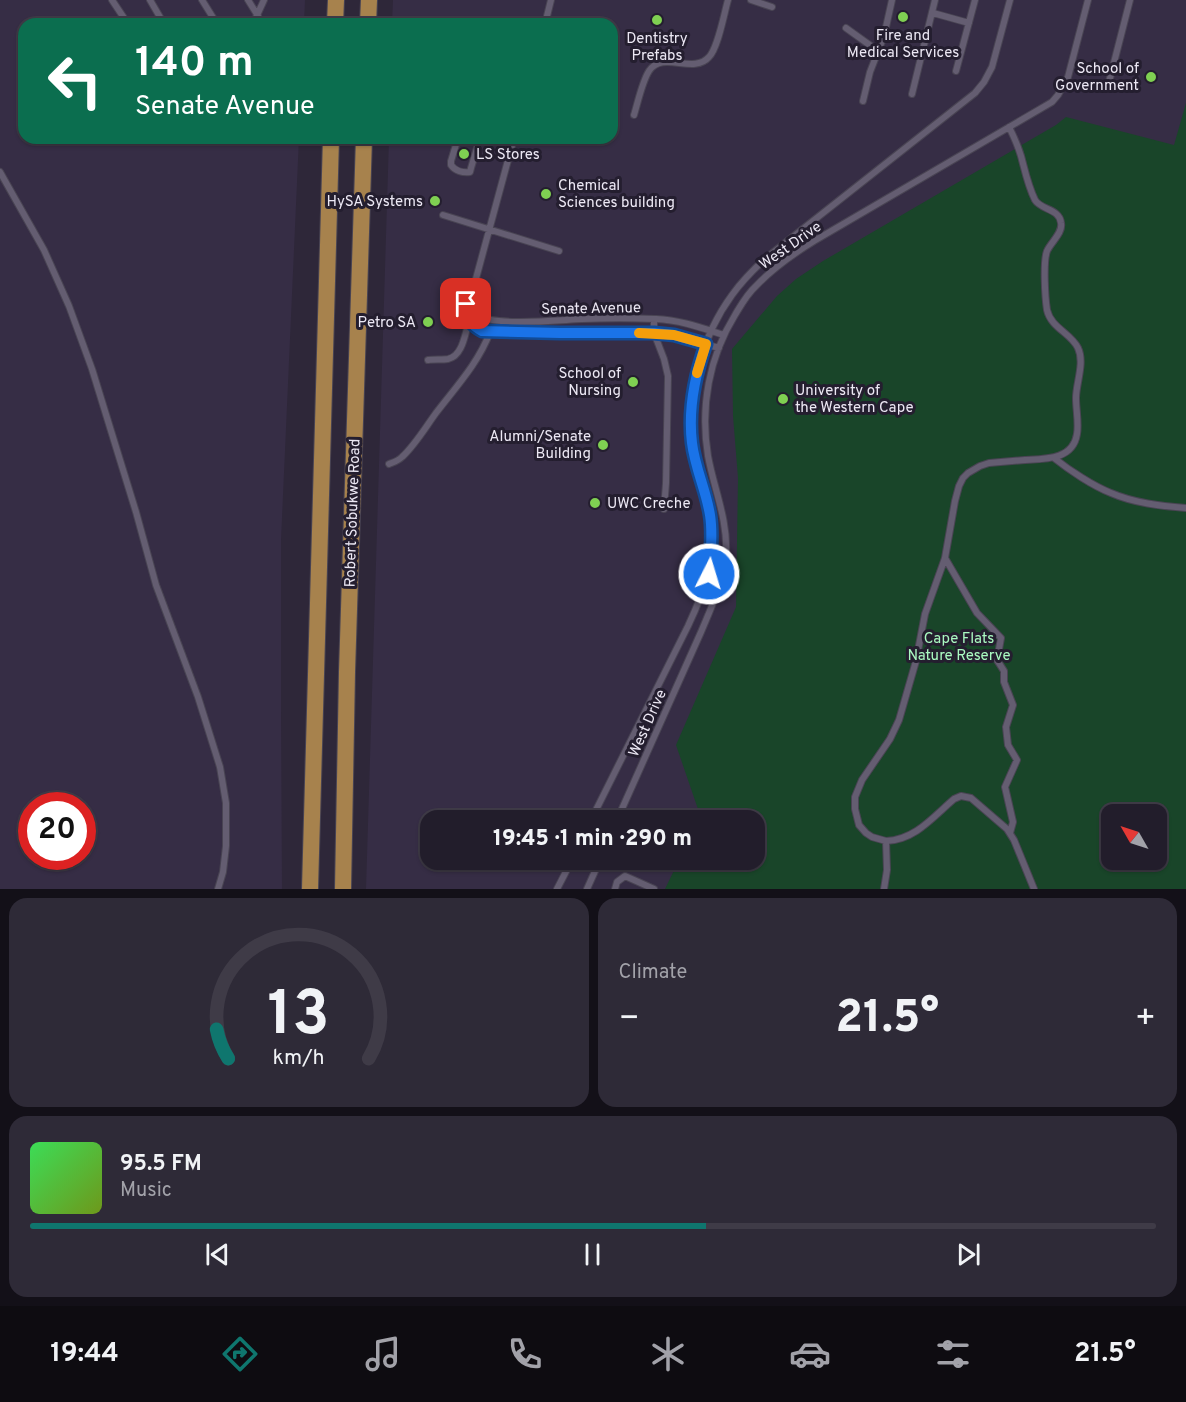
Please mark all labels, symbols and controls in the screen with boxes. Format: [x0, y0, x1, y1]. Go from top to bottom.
marker: Fire and Medical Services [896, 10, 910, 24]
marker: Dentistry Prefabs [650, 13, 664, 27]
place label: Fire and Medical Services [847, 27, 959, 63]
place label: Dentistry Prefabs [626, 30, 688, 66]
text: 140 m [135, 38, 254, 91]
icon: left [36, 42, 114, 120]
place label: School of Government [1055, 60, 1139, 96]
marker: School of Government [1144, 70, 1158, 84]
text: Senate Avenue [135, 90, 315, 124]
place label: LS Stores [476, 146, 540, 165]
marker: LS Stores [457, 147, 471, 161]
place label: Chemical Sciences building [558, 177, 675, 213]
marker: Chemical Sciences building [539, 187, 553, 201]
place label: HySA Systems [326, 193, 423, 212]
marker: HySA Systems [428, 194, 442, 208]
street label: West Drive [756, 218, 826, 275]
pin [440, 278, 491, 329]
icon: arrive [449, 287, 482, 320]
street label: Senate Avenue [541, 299, 641, 320]
place label: Petro SA [357, 314, 416, 333]
marker: Petro SA [421, 315, 435, 329]
place label: School of Nursing [558, 365, 621, 401]
marker: School of Nursing [626, 375, 640, 389]
place label: University of the Western Cape [795, 382, 913, 418]
marker: University of the Western Cape [776, 392, 790, 406]
place label: Alumni/Senate Building [489, 428, 591, 464]
street label: Robert Sobukwe Road [341, 438, 366, 588]
marker: Alumni/Senate Building [596, 438, 610, 452]
place label: UWC Creche [607, 495, 690, 514]
marker: UWC Creche [588, 496, 602, 510]
position arrow [677, 542, 741, 606]
park label: Cape Flats Nature Reserve [907, 630, 1011, 666]
street label: West Drive [625, 687, 672, 760]
speed limit sign: 20 [18, 792, 96, 870]
north arrow [1101, 804, 1167, 870]
map controls [1101, 804, 1167, 870]
text: 19:45 · 1 min · 290 m [493, 826, 692, 853]
text: Climate [619, 960, 687, 986]
text: 13 [268, 978, 330, 1057]
text: 21.5° [835, 991, 939, 1048]
text: − [619, 999, 640, 1041]
text: + [1135, 999, 1156, 1041]
text: km/h [273, 1046, 325, 1073]
text: 95.5 FM [120, 1151, 202, 1178]
text: Music [120, 1178, 172, 1204]
icon: previous [201, 1238, 234, 1271]
icon: pause [576, 1238, 609, 1271]
icon: next [952, 1238, 985, 1271]
icon: directions [219, 1333, 261, 1375]
icon: music [362, 1333, 404, 1375]
icon: phone [504, 1333, 546, 1375]
icon: climate [647, 1333, 689, 1375]
icon: car [789, 1333, 831, 1375]
icon: filters [932, 1333, 974, 1375]
text: 19:44 [50, 1337, 119, 1371]
text: 21.5° [1074, 1337, 1136, 1371]

